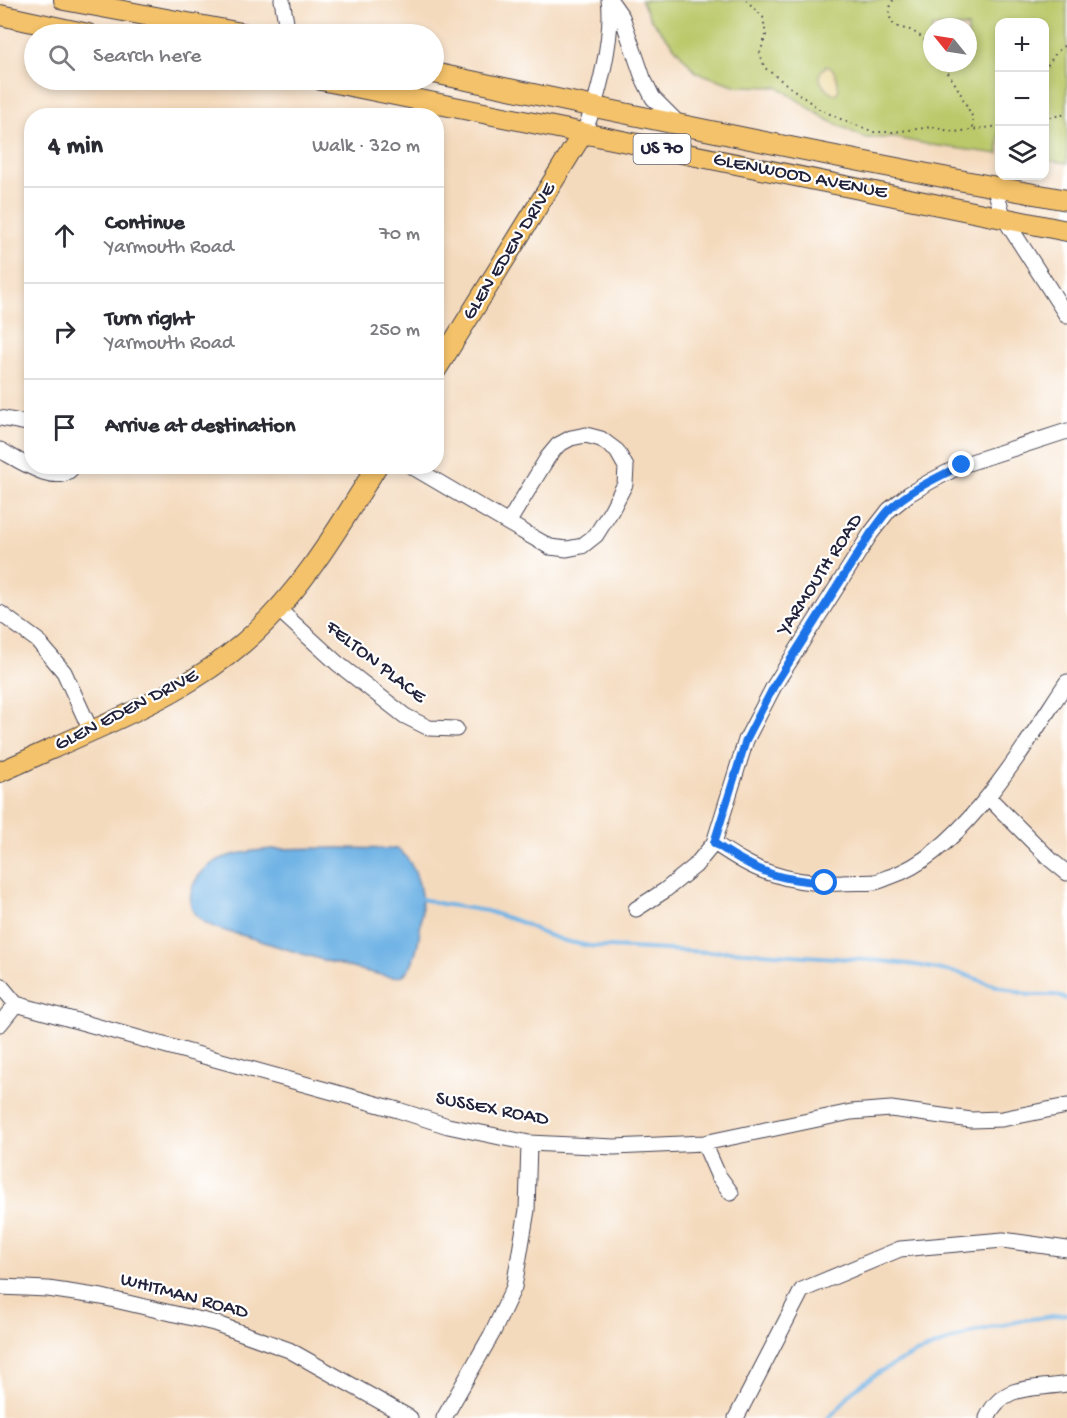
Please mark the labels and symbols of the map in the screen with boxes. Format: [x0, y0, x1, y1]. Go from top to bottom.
north arrow [923, 18, 977, 72]
road number: US 70 [634, 134, 690, 164]
street label: GLENWOOD AVENUE [711, 149, 890, 205]
street label: GLEN EDEN DRIVE [458, 178, 562, 325]
route end [948, 451, 974, 477]
street label: YARMOUTH ROAD [772, 509, 869, 642]
street label: FELTON PLACE [319, 616, 431, 710]
street label: GLEN EDEN DRIVE [51, 664, 204, 757]
route start [811, 869, 837, 895]
street label: SUSSEX ROAD [434, 1088, 551, 1132]
street label: WHITMAN ROAD [117, 1269, 252, 1325]

